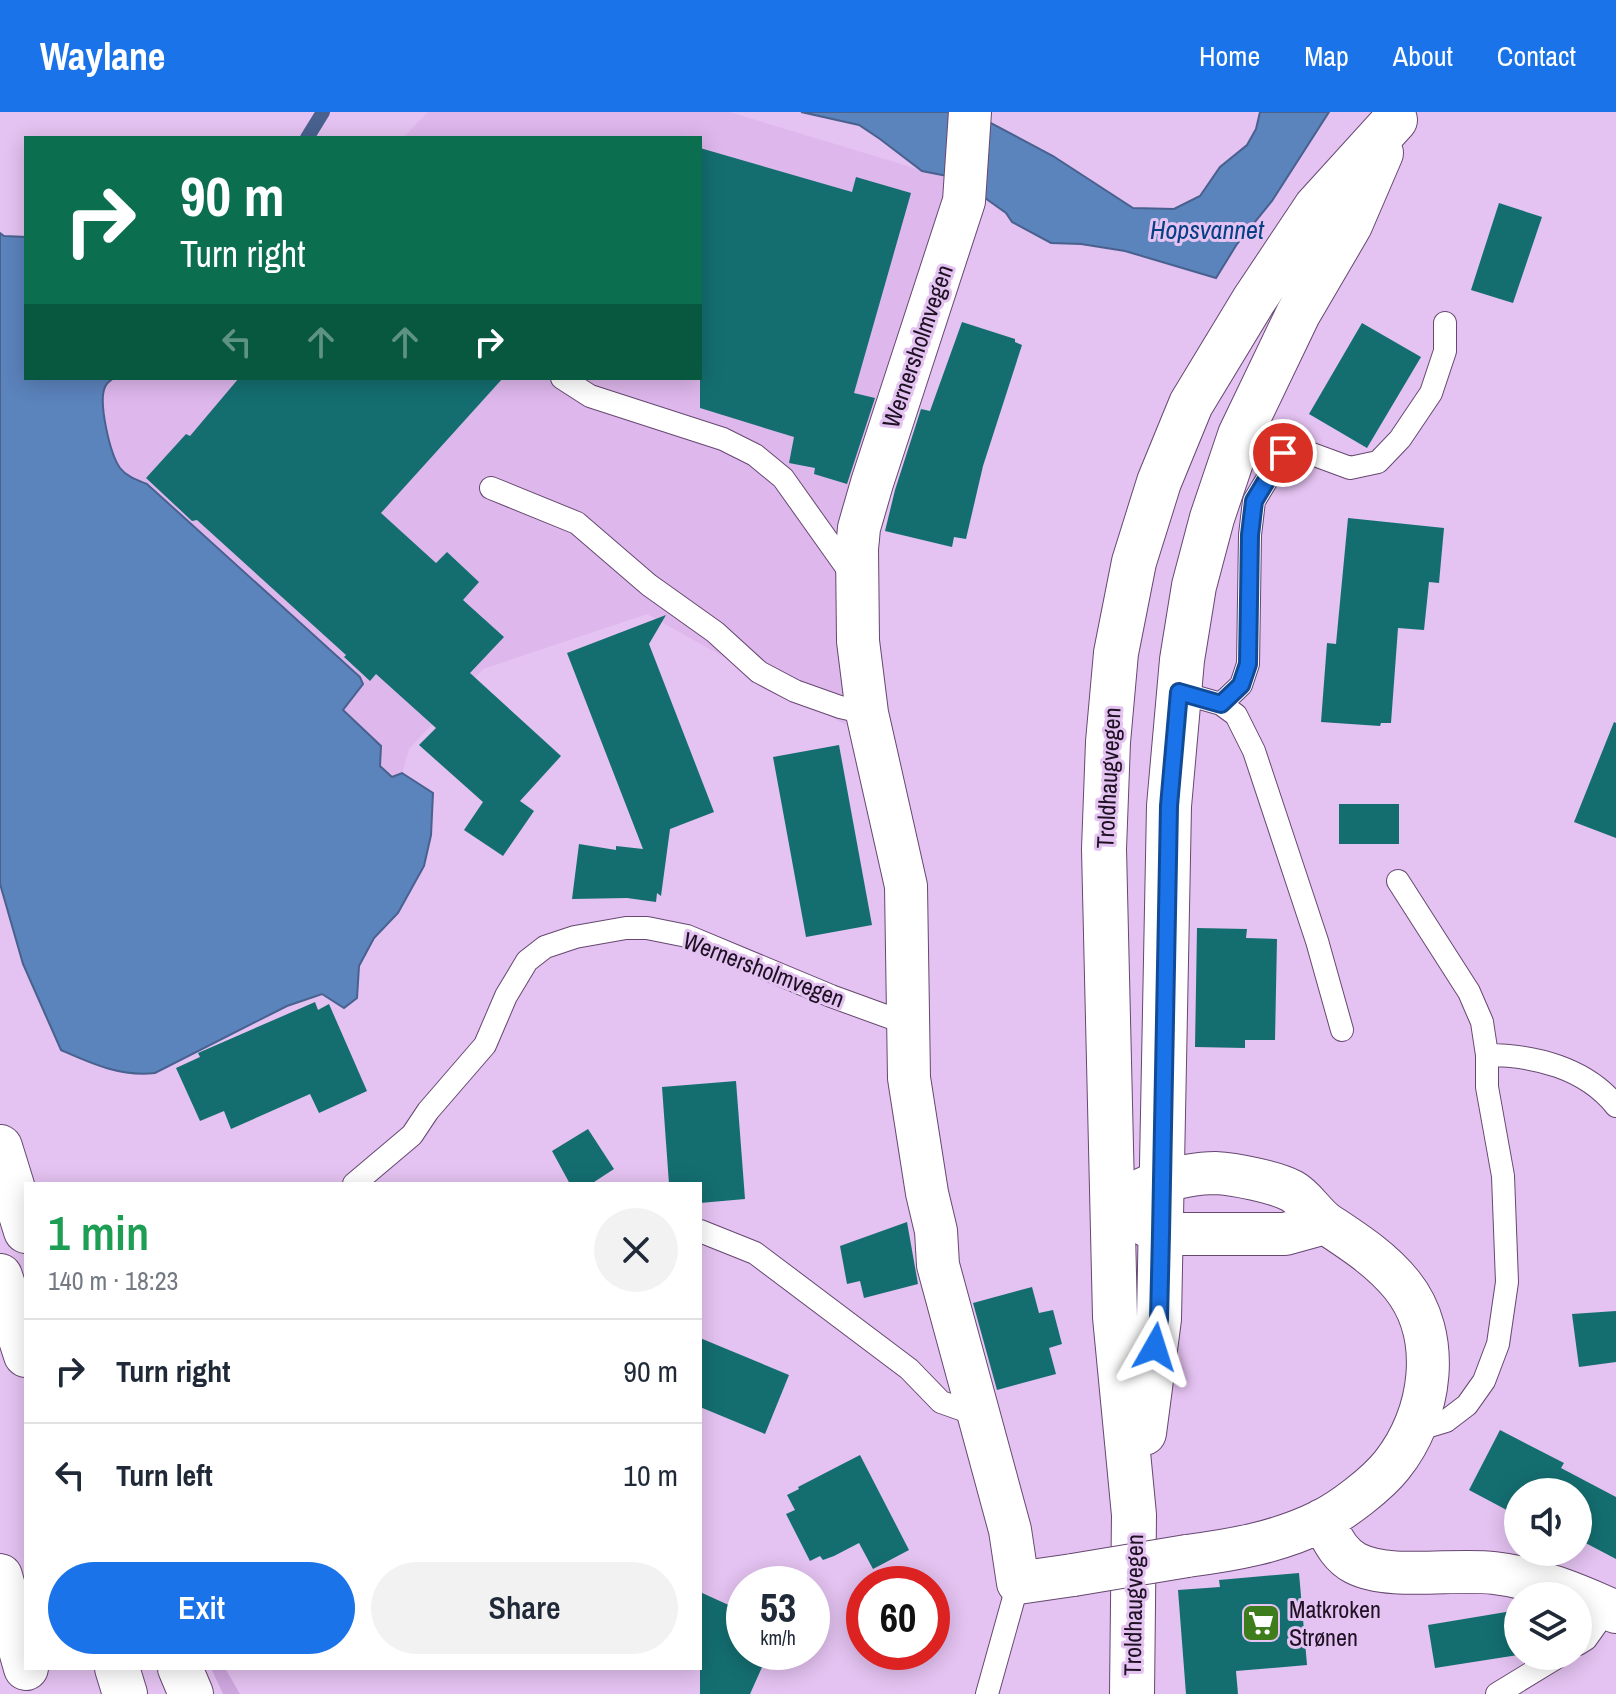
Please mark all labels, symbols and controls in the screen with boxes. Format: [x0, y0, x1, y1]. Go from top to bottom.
text: Waylane [40, 31, 165, 82]
text: Home [1199, 37, 1260, 75]
text: Map [1304, 37, 1349, 75]
text: About [1393, 37, 1453, 75]
text: Contact [1497, 37, 1576, 75]
text: 90 m [180, 158, 285, 233]
icon: right [48, 168, 152, 272]
water label: Hopsvannet [1150, 212, 1265, 247]
text: Turn right [180, 230, 305, 278]
street label: Wernersholmvegen [874, 260, 960, 432]
icon: left [215, 320, 259, 364]
icon: ahead [299, 320, 343, 364]
icon: ahead [383, 320, 427, 364]
icon: right [467, 320, 511, 364]
pin [1249, 419, 1317, 487]
icon: arrive [1261, 431, 1305, 475]
street label: Troldhaugvegen [1088, 707, 1128, 849]
street label: Wernersholmvegen [679, 924, 849, 1014]
text: 1 min [48, 1200, 149, 1265]
button: close [594, 1208, 678, 1292]
text: 140 m · 18:23 [48, 1263, 178, 1298]
position arrow [1113, 1305, 1197, 1389]
icon: right [48, 1349, 92, 1393]
text: Turn right [116, 1351, 230, 1391]
text: 90 m [623, 1351, 678, 1391]
icon: left [48, 1453, 92, 1497]
text: Turn left [116, 1455, 213, 1495]
text: 10 m [623, 1455, 678, 1495]
map controls [1504, 1478, 1592, 1670]
button: sound [1504, 1478, 1592, 1566]
street label: Troldhaugvegen [1116, 1534, 1150, 1676]
button: Exit [48, 1562, 355, 1654]
button: Share [371, 1562, 678, 1654]
speed limit sign: 60 [846, 1566, 950, 1670]
text: 53 [760, 1581, 796, 1634]
button: layers [1504, 1582, 1592, 1670]
place label: Matkroken Strønen [1289, 1593, 1381, 1653]
supermarket icon: Matkroken Strønen [1240, 1602, 1282, 1644]
text: km/h [760, 1624, 796, 1651]

